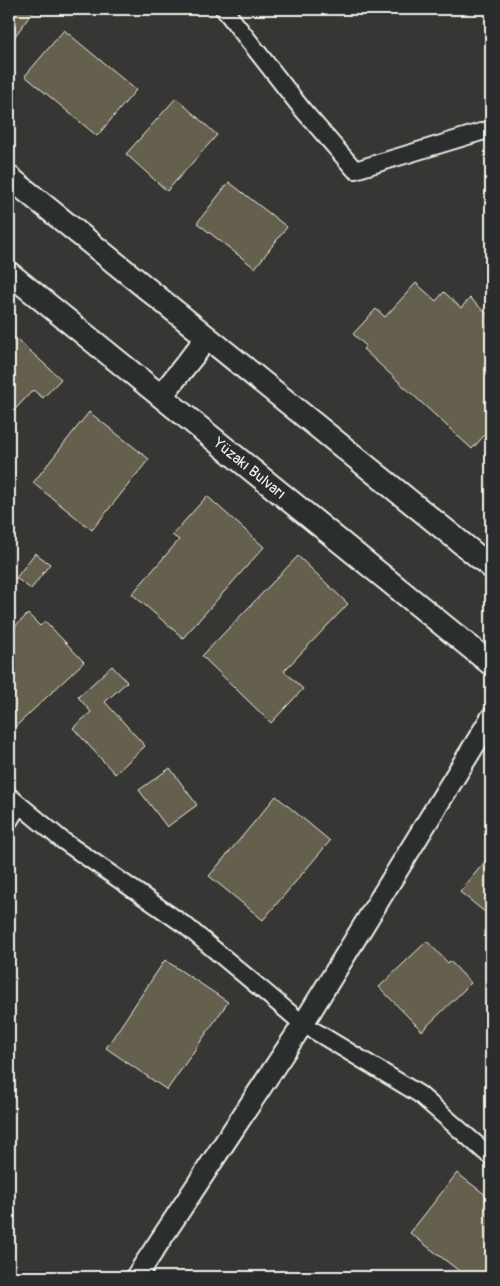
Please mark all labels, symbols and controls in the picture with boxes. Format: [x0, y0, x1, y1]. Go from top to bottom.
street label: Yüzakı Bulvarı [209, 433, 289, 504]

